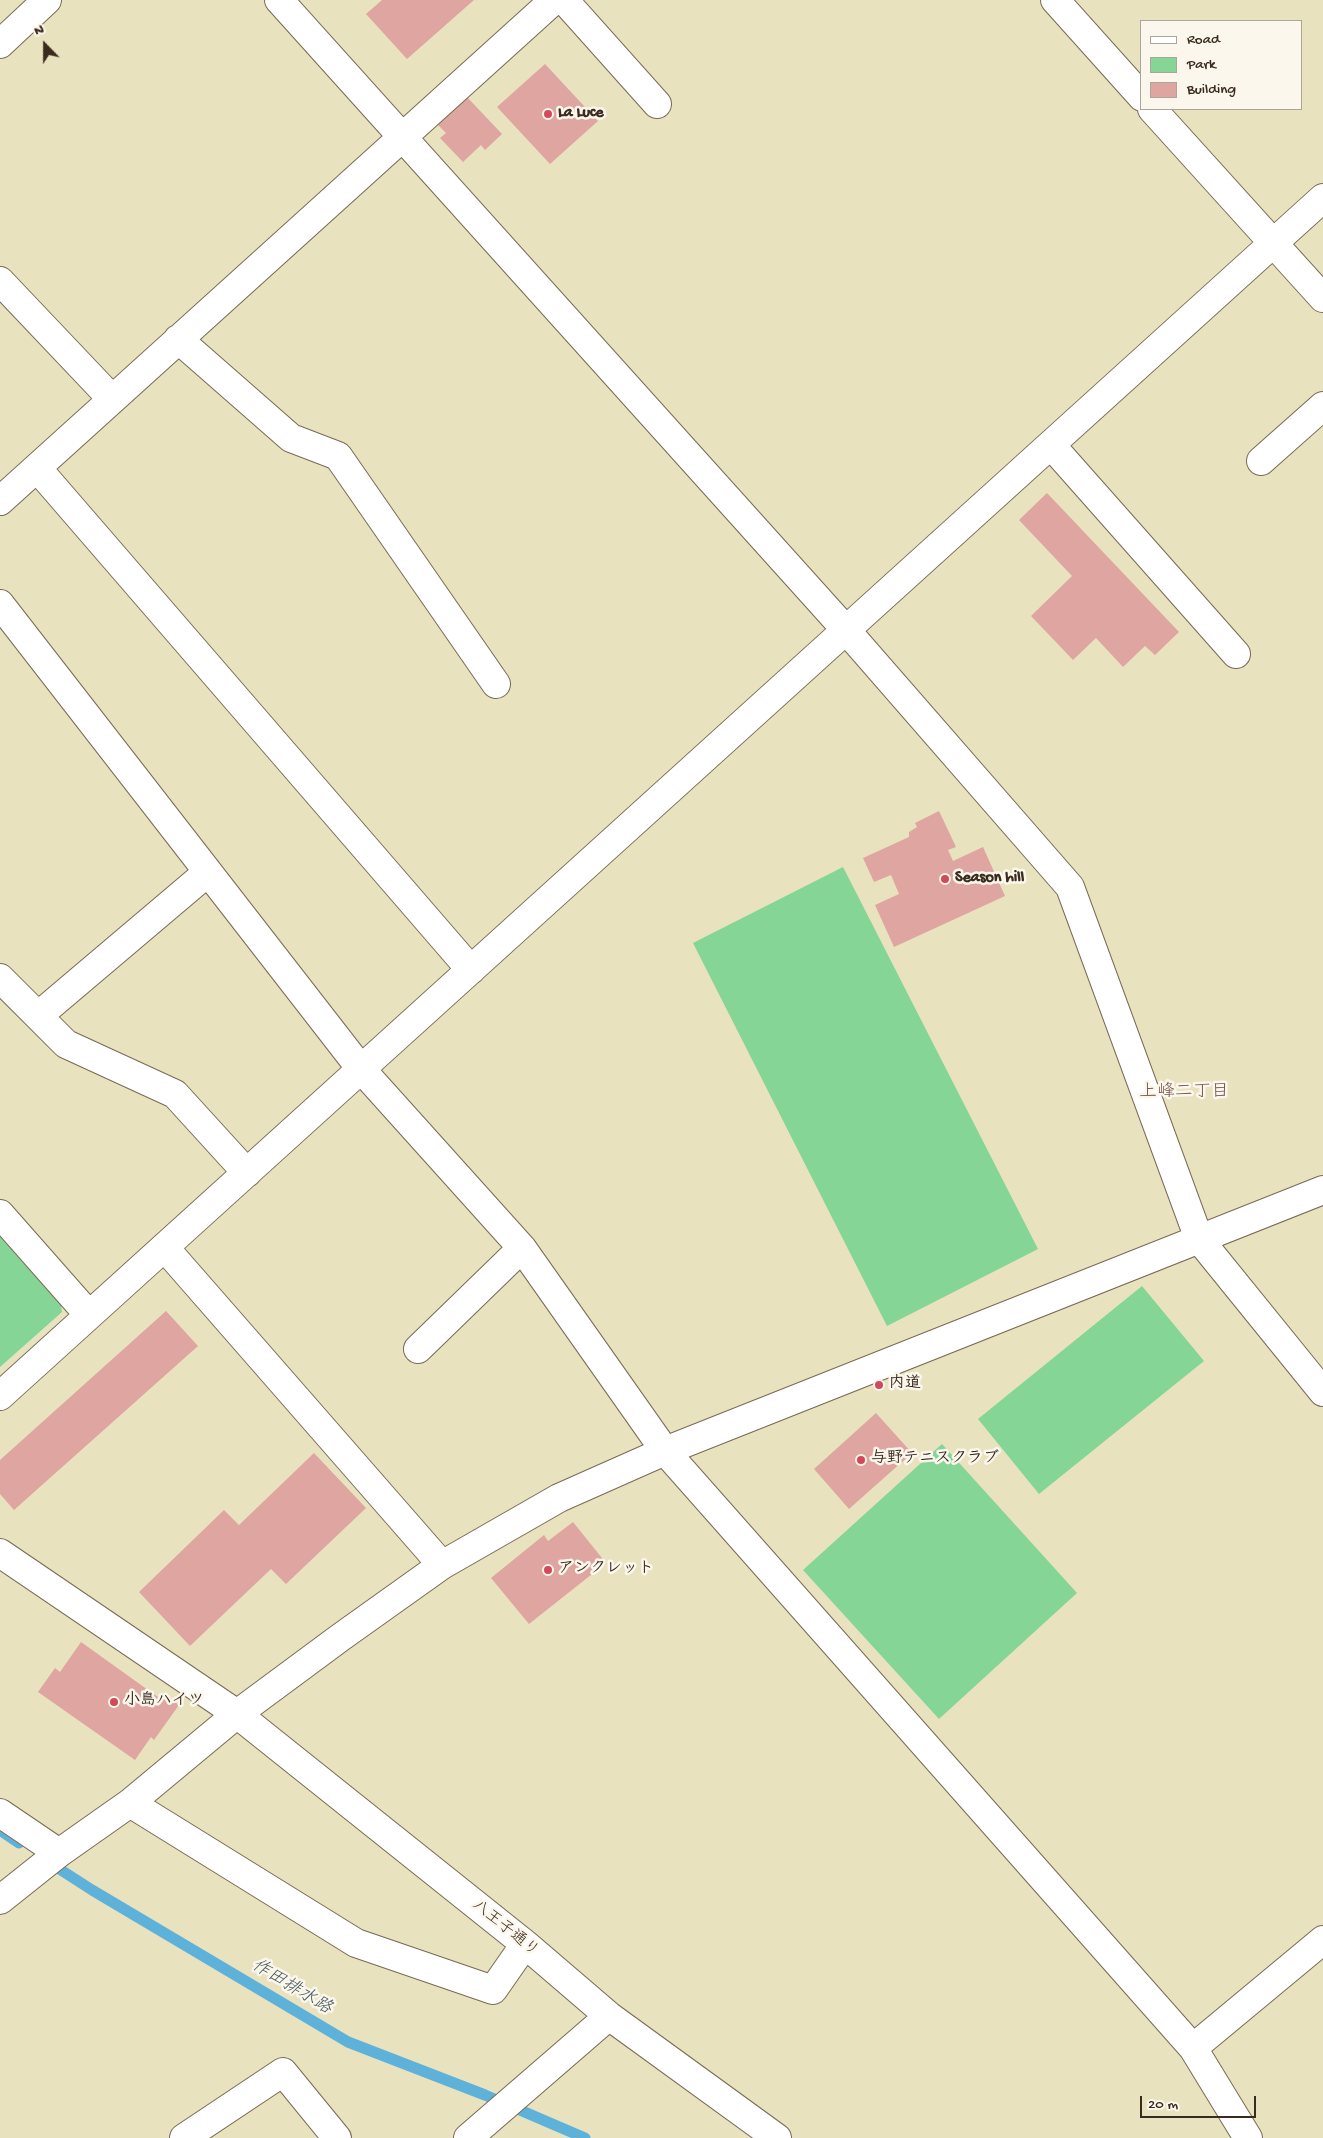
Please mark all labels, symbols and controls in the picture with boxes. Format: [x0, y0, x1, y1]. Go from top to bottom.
north arrow [20, 20, 70, 70]
legend [1140, 20, 1303, 110]
text: N [32, 21, 47, 40]
text: Road [1187, 31, 1220, 49]
text: Park [1187, 56, 1216, 74]
text: Building [1187, 81, 1236, 99]
place label: La Luce [558, 104, 604, 124]
marker: La Luce [542, 108, 554, 120]
place label: Season hill [955, 869, 1024, 889]
marker: Season hill [939, 873, 951, 885]
district label: 上峰二丁目 [1139, 1082, 1229, 1104]
place label: 内道 [889, 1375, 921, 1395]
marker: 内道 [873, 1379, 885, 1391]
place label: 与野テニスクラブ [871, 1450, 999, 1470]
marker: 与野テニスクラブ [855, 1454, 867, 1466]
place label: アンクレット [558, 1560, 654, 1580]
marker: アンクレット [542, 1564, 554, 1576]
place label: 小島ハイツ [124, 1692, 204, 1712]
marker: 小島ハイツ [108, 1696, 120, 1708]
street label: 八王子通り [468, 1896, 542, 1962]
water label: 作田排水路 [247, 1956, 335, 2020]
scale bar [1143, 2086, 1259, 2118]
text: 20 m [1148, 2096, 1178, 2114]

